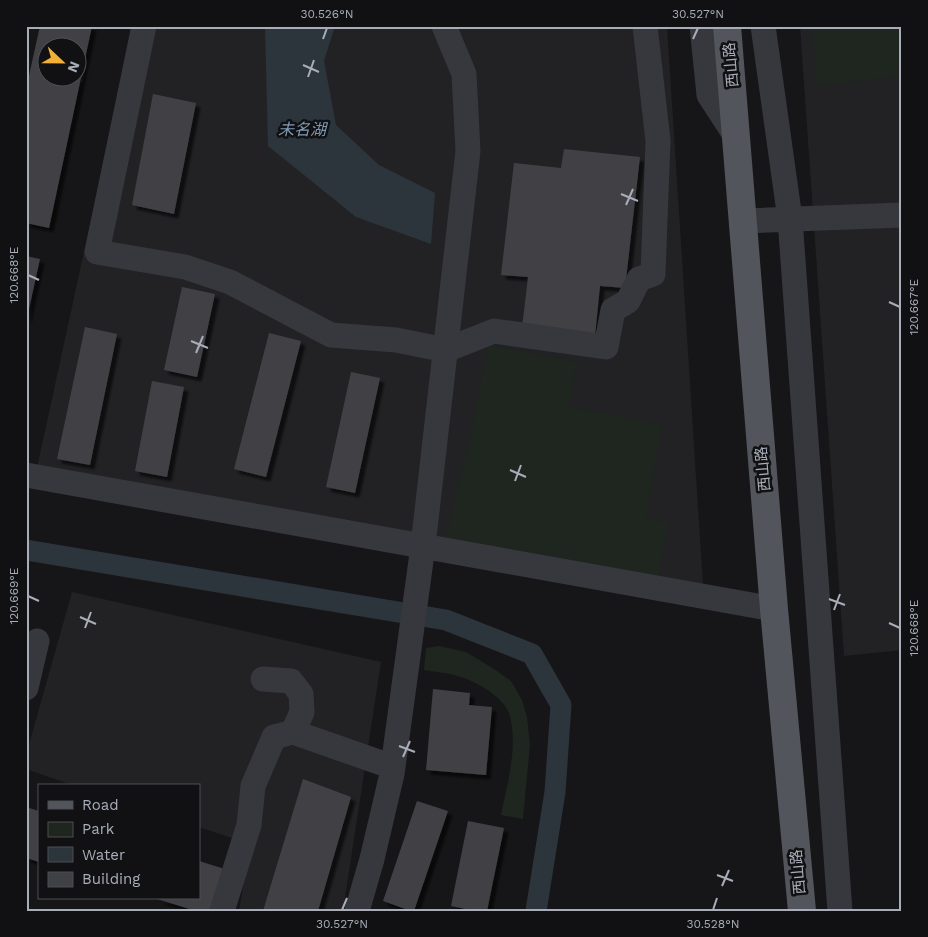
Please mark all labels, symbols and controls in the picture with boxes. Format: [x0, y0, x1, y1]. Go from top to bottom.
text: 30.526°N [301, 7, 353, 21]
text: 30.527°N [672, 7, 724, 21]
north arrow [38, 38, 88, 88]
street label: 西山路 [720, 42, 742, 88]
text: N [65, 59, 83, 75]
water label: 未名湖 [278, 120, 329, 139]
text: 120.668°E [7, 246, 21, 304]
text: 120.667°E [907, 279, 921, 335]
street label: 西山路 [752, 446, 774, 492]
text: 120.669°E [7, 567, 21, 625]
text: 120.668°E [907, 599, 921, 657]
legend [38, 784, 200, 900]
text: Road [82, 796, 119, 814]
text: Park [82, 820, 115, 838]
text: Water [82, 846, 125, 864]
street label: 西山路 [787, 849, 809, 895]
text: Building [82, 870, 140, 888]
text: 30.527°N [316, 917, 368, 931]
text: 30.528°N [686, 917, 740, 931]

